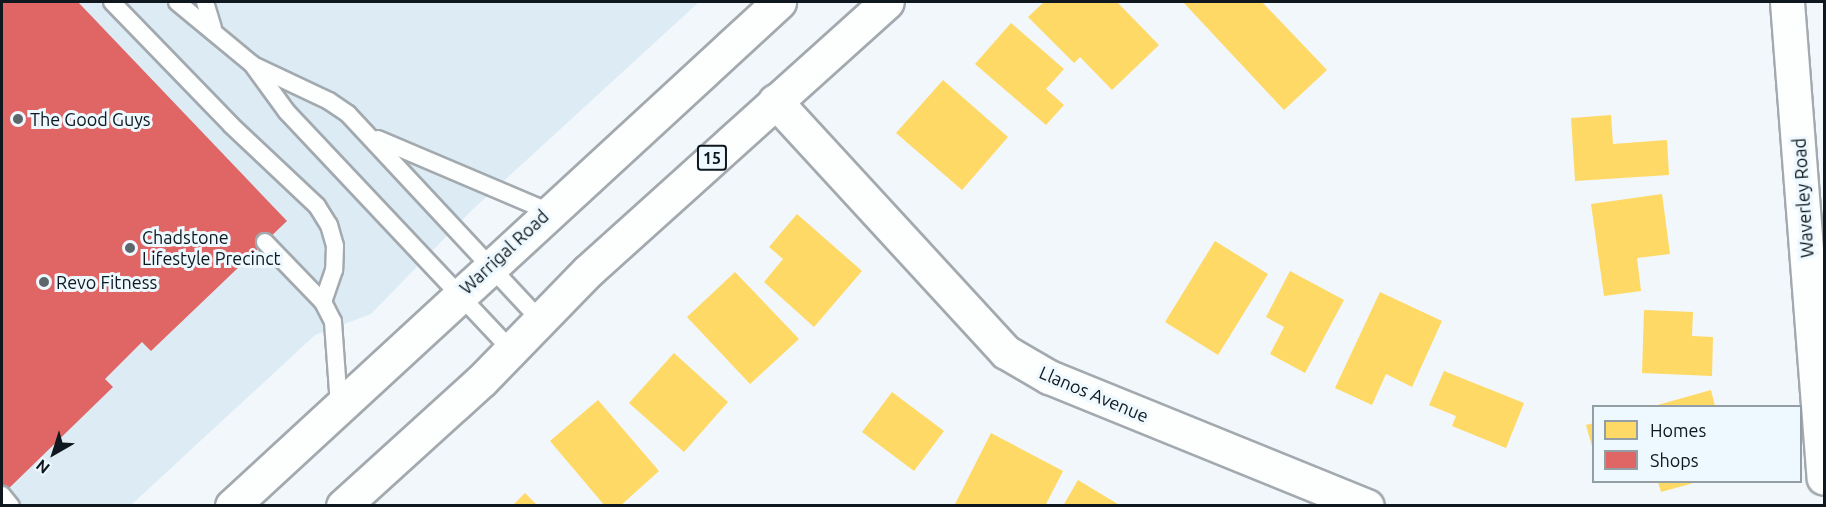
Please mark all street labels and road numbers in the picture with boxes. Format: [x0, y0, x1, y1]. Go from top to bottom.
street label: Waverley Road [1788, 137, 1818, 259]
road number: 15 [696, 145, 728, 171]
street label: Warrigal Road [455, 205, 553, 299]
street label: Llanos Avenue [1036, 361, 1152, 427]

